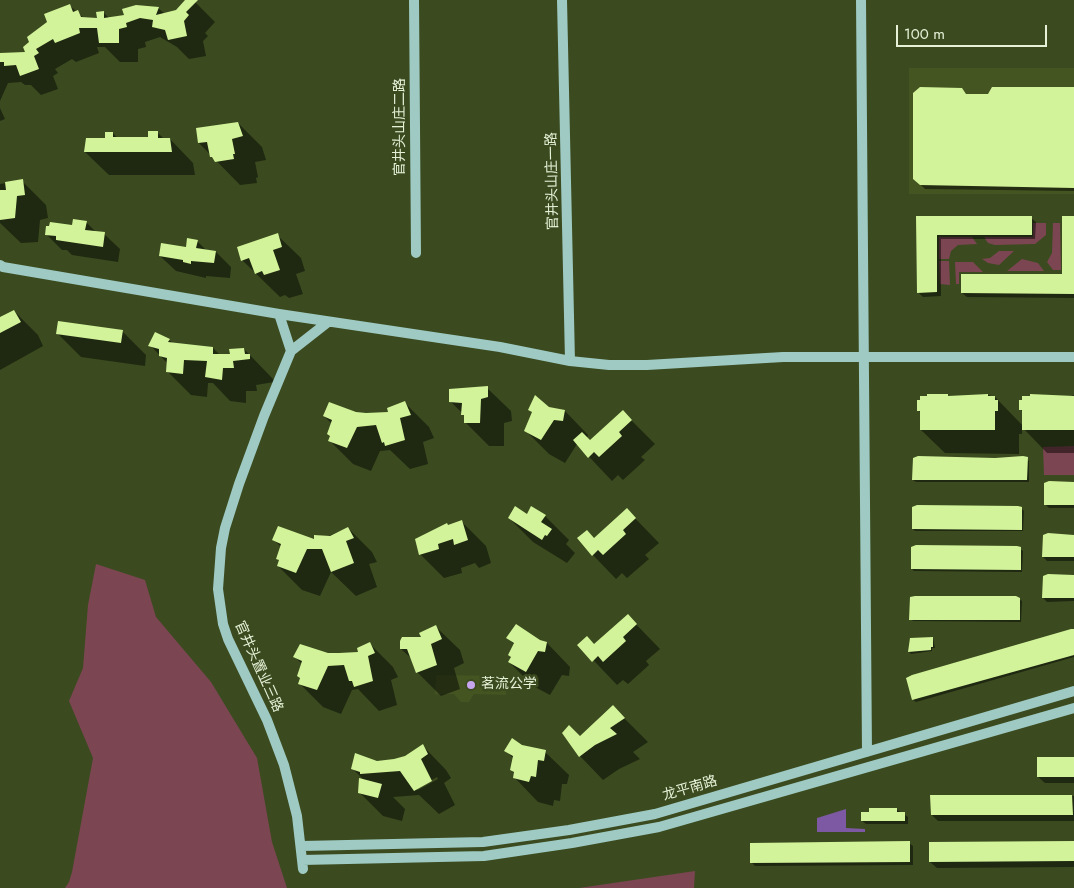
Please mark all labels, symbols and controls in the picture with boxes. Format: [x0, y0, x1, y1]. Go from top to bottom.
scale bar [899, 15, 1050, 47]
text: 100 m [904, 23, 945, 45]
street label: 官井头山庄二路 [393, 78, 409, 176]
street label: 官井头山庄一路 [544, 132, 562, 230]
street label: 官井头置业三路 [230, 619, 286, 715]
place label: 茗流公学 [481, 677, 537, 693]
marker: 茗流公学 [465, 679, 477, 691]
street label: 龙平南路 [661, 773, 719, 805]

